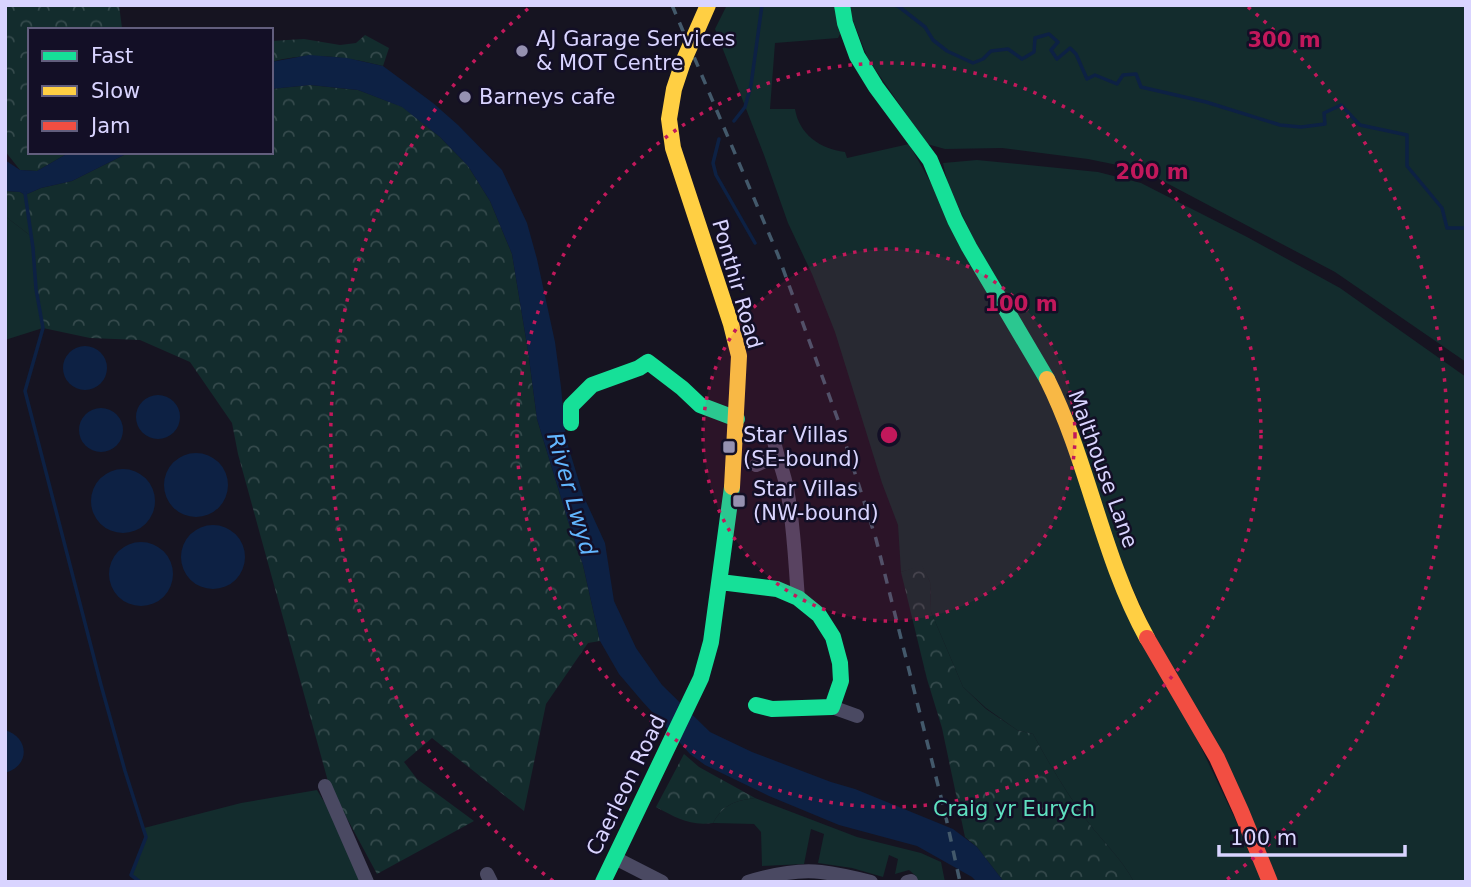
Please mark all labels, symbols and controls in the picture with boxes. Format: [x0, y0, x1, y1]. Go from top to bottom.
place label: AJ Garage Services & MOT Centre [536, 27, 735, 75]
legend [28, 28, 273, 154]
text: 300 m [1247, 28, 1321, 52]
marker: AJ Garage Services & MOT Centre [514, 43, 530, 59]
text: Fast [91, 44, 133, 68]
text: Slow [91, 79, 140, 103]
place label: Barneys cafe [479, 85, 616, 109]
marker: Barneys cafe [457, 89, 473, 105]
text: Jam [89, 114, 131, 138]
text: 200 m [1115, 160, 1189, 184]
street label: Ponthir Road [707, 217, 767, 351]
text: 100 m [984, 292, 1058, 316]
street label: Malthouse Lane [1063, 387, 1143, 551]
place label: Star Villas (SE-bound) [743, 423, 860, 471]
centre of rings [877, 423, 901, 447]
water label: River Lwyd [542, 429, 602, 559]
marker: Star Villas (SE-bound) [721, 439, 737, 455]
place label: Star Villas (NW-bound) [753, 477, 879, 525]
marker: Star Villas (NW-bound) [731, 493, 747, 509]
street label: Caerleon Road [582, 711, 670, 859]
park label: Craig yr Eurych [933, 797, 1095, 821]
scale bar [1219, 814, 1404, 858]
text: 100 m [1230, 826, 1297, 850]

